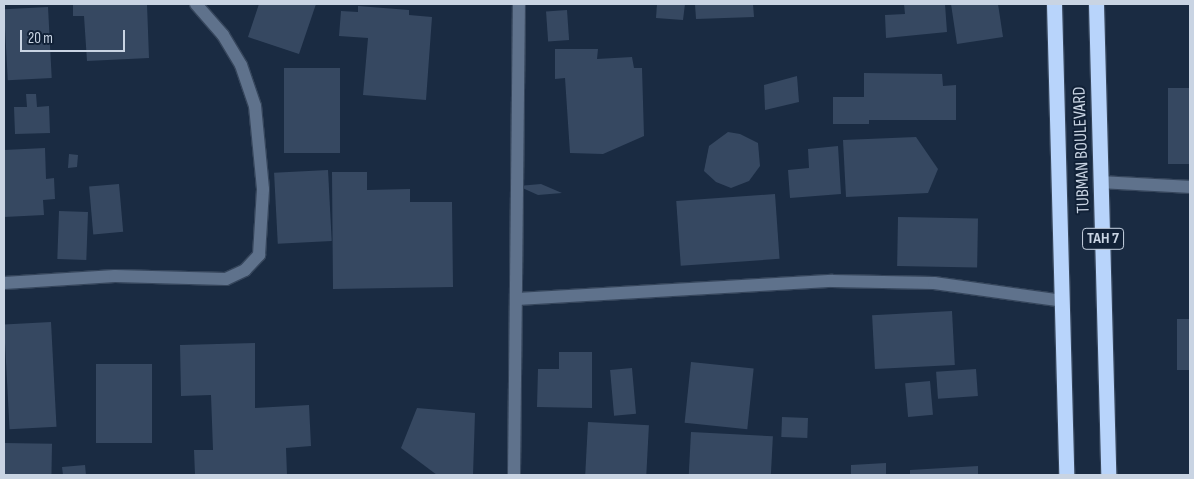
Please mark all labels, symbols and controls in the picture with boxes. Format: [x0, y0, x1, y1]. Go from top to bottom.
scale bar [22, 20, 128, 52]
text: 20 m [28, 29, 53, 48]
street label: TUBMAN BOULEVARD [1069, 86, 1095, 214]
road number: TAH 7 [1082, 225, 1124, 252]

